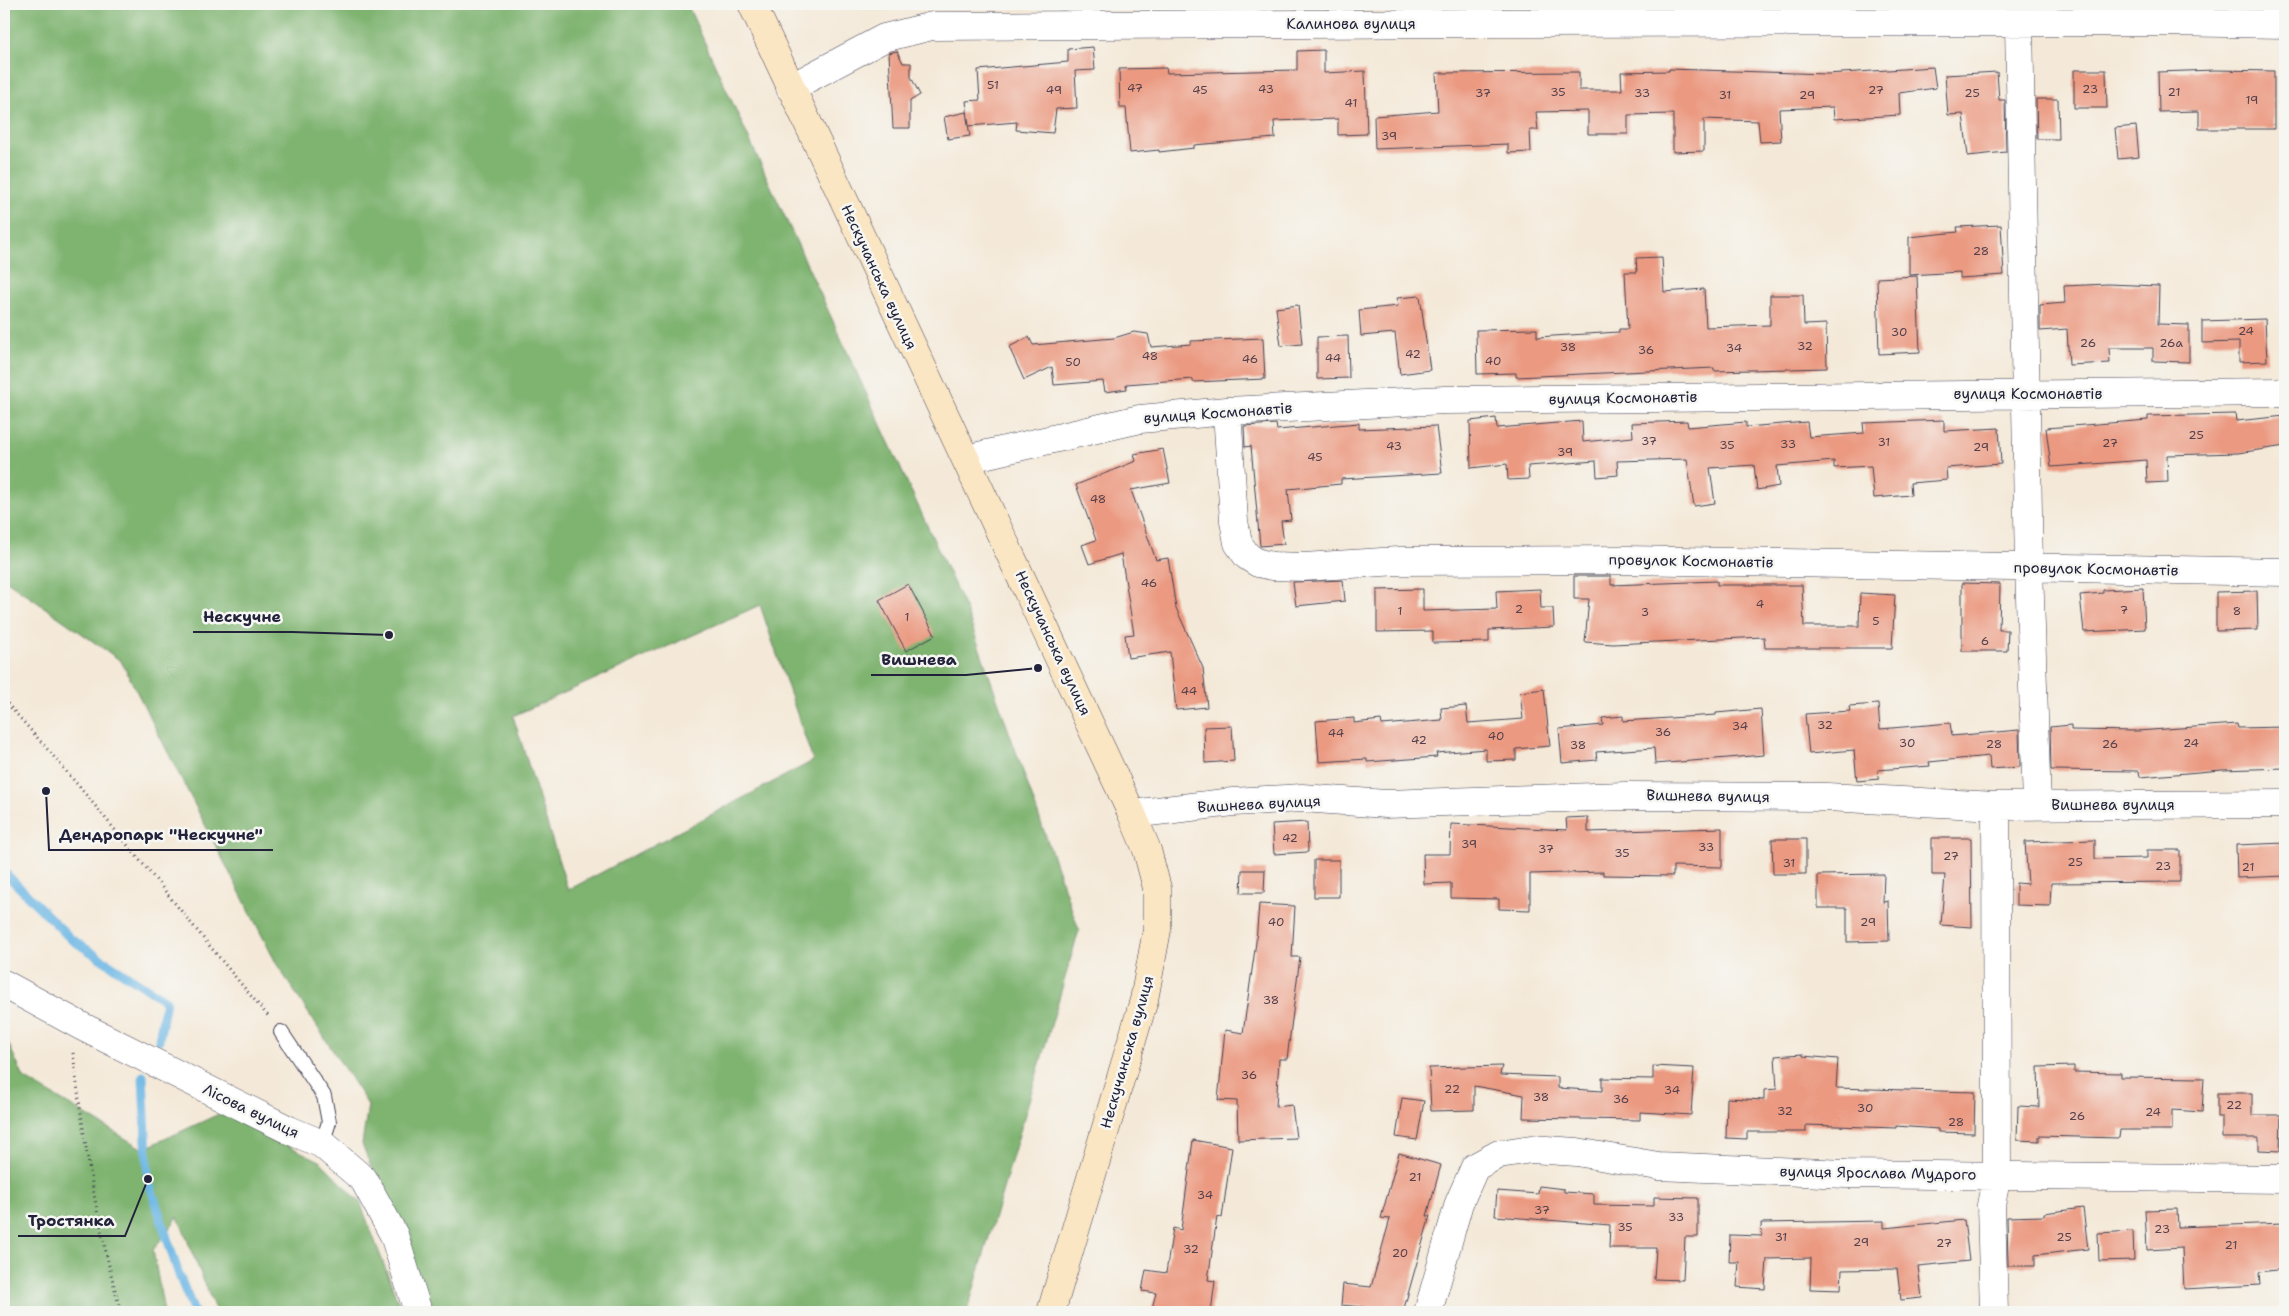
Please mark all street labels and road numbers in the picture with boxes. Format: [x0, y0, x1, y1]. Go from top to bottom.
street label: Калинова вулиця [1286, 14, 1416, 34]
street label: Нескучанська вулиця [837, 201, 921, 353]
street label: вулиця Космонавтів [1954, 384, 2103, 404]
street label: вулиця Космонавтів [1548, 387, 1698, 409]
street label: вулиця Космонавтів [1143, 398, 1293, 428]
street label: провулок Космонавтів [1608, 550, 1774, 572]
street label: провулок Космонавтів [2013, 558, 2179, 580]
street label: Нескучанська вулиця [1011, 567, 1095, 719]
street label: Вишнева вулиця [1646, 785, 1770, 807]
street label: Вишнева вулиця [1197, 791, 1321, 817]
street label: Вишнева вулиця [2051, 795, 2175, 815]
street label: Нескучанська вулиця [1096, 973, 1158, 1131]
street label: Лісова вулиця [200, 1079, 302, 1143]
street label: вулиця Ярослава Мудрого [1780, 1161, 1976, 1185]

